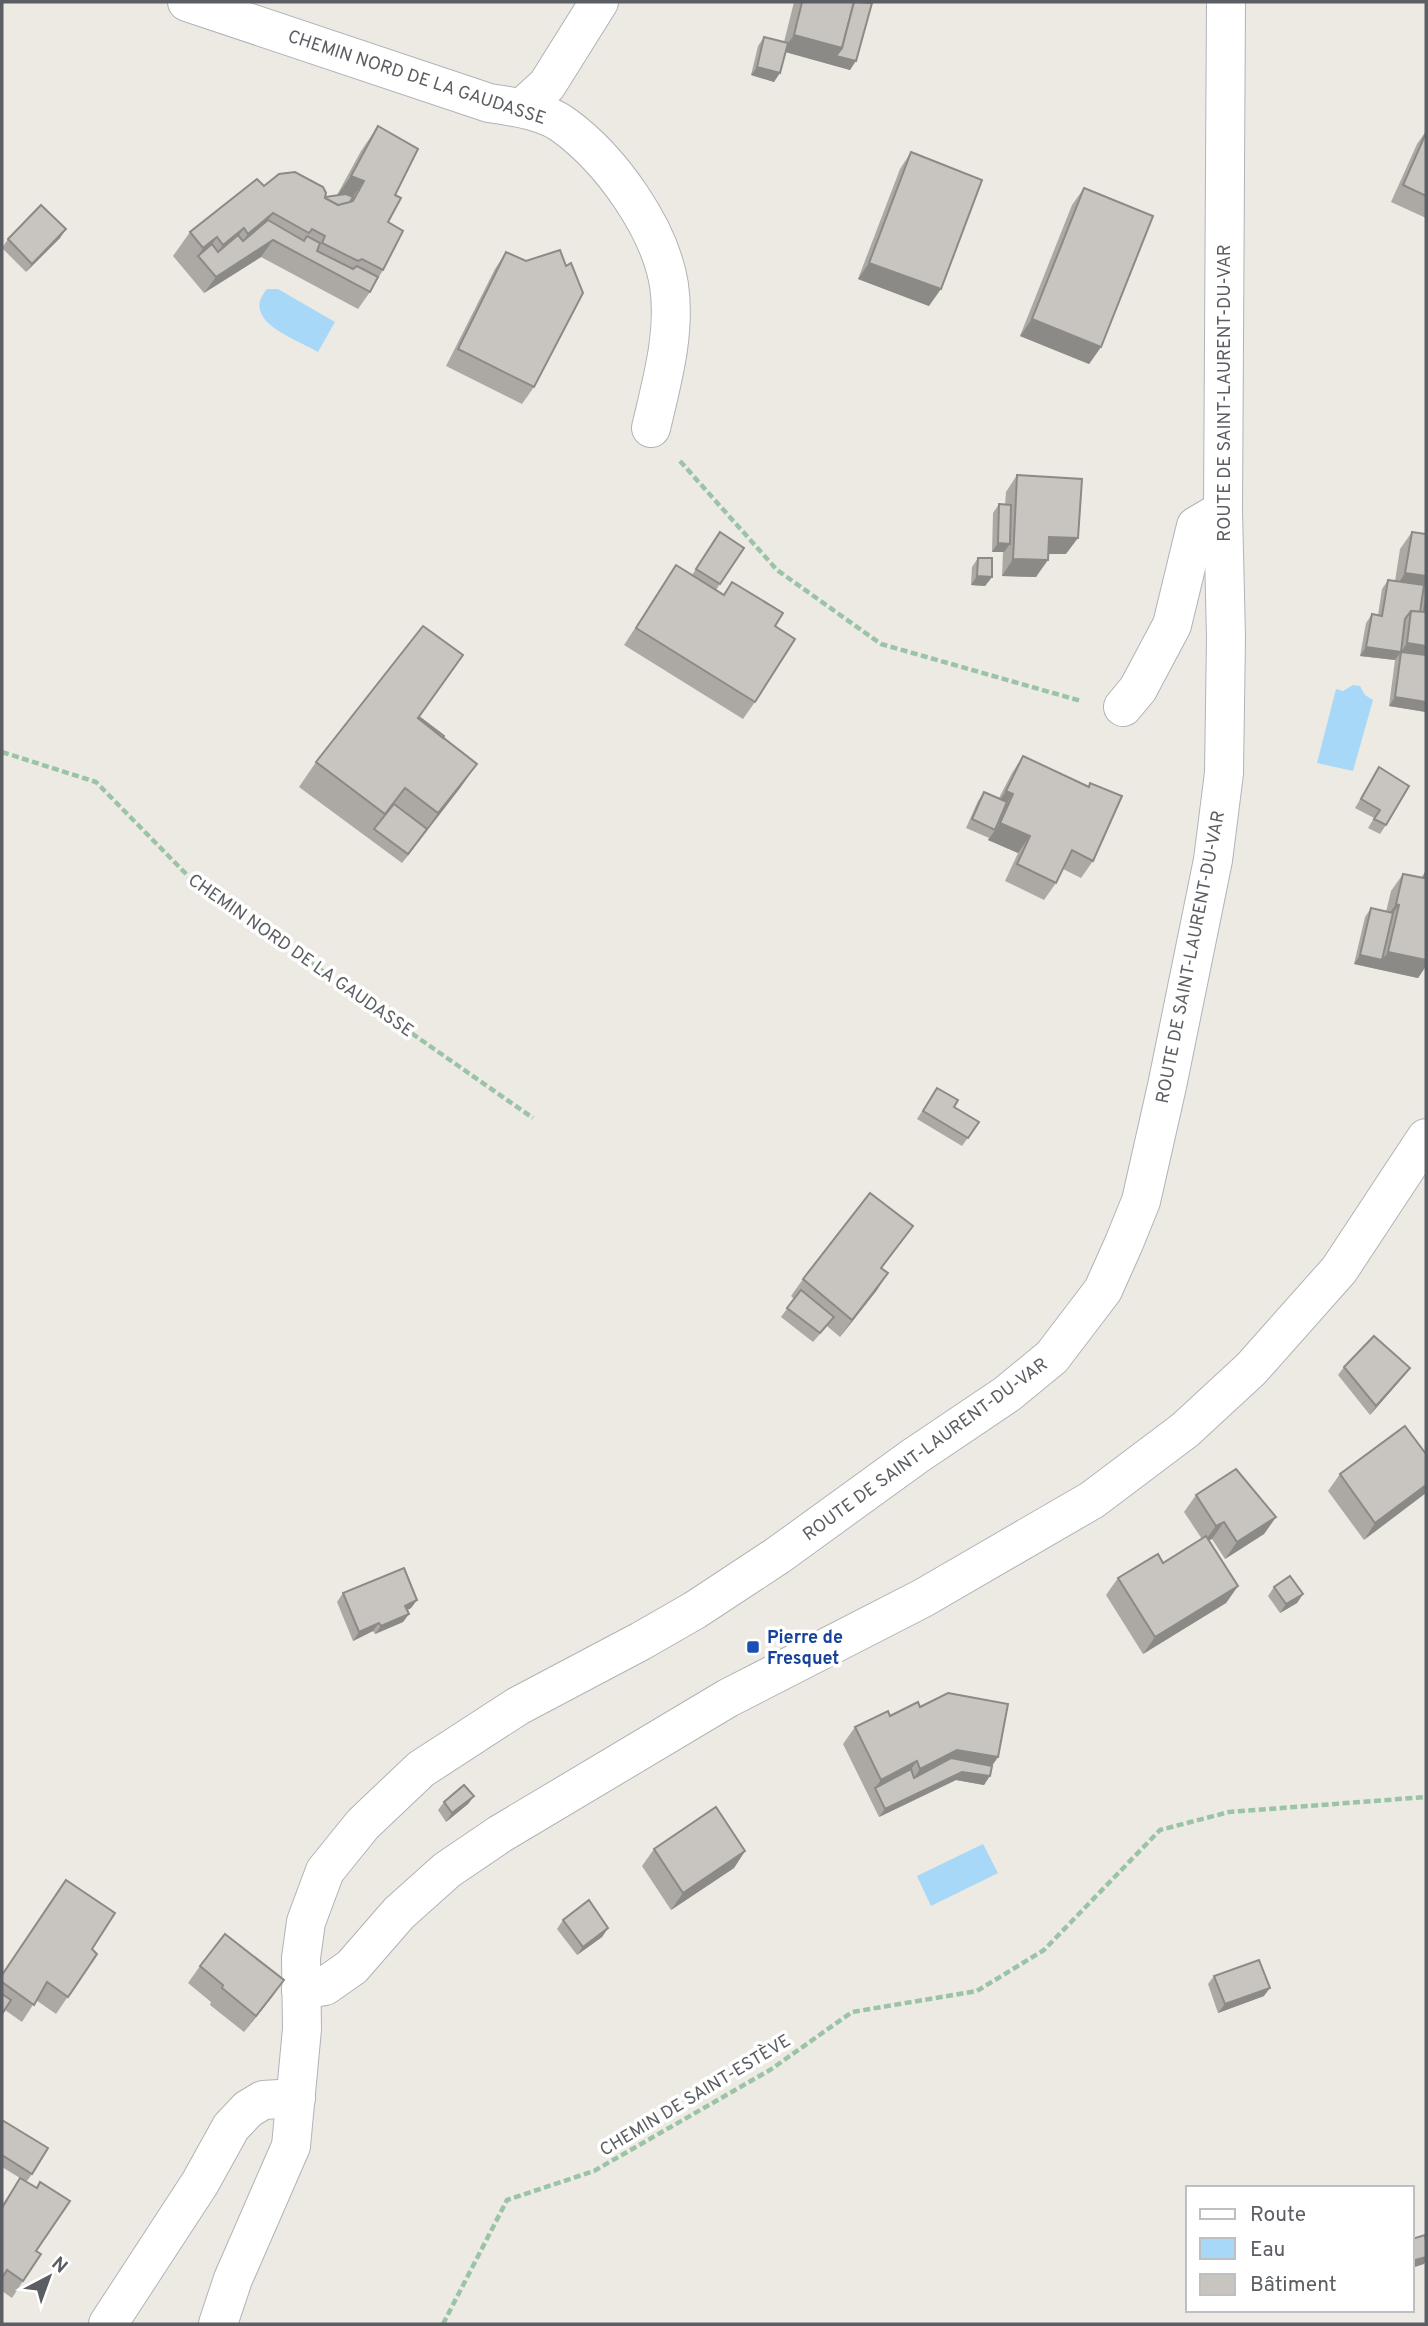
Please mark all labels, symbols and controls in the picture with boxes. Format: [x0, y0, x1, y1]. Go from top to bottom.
street label: CHEMIN NORD DE LA GAUDASSE [284, 26, 549, 131]
street label: ROUTE DE SAINT-LAURENT-DU-VAR [1214, 244, 1237, 542]
street label: ROUTE DE SAINT-LAURENT-DU-VAR [1152, 809, 1231, 1106]
street label: CHEMIN NORD DE LA GAUDASSE [183, 869, 417, 1043]
street label: ROUTE DE SAINT-LAURENT-DU-VAR [799, 1353, 1053, 1547]
place label: Pierre de Fresquet [767, 1627, 843, 1671]
marker: Pierre de Fresquet [745, 1639, 761, 1655]
street label: CHEMIN DE SAINT-ESTÈVE [595, 2028, 795, 2162]
legend [1186, 2186, 1414, 2312]
text: Route [1250, 2202, 1306, 2229]
text: Eau [1250, 2237, 1285, 2264]
north arrow [14, 2242, 84, 2312]
text: N [46, 2252, 72, 2279]
text: Bâtiment [1250, 2272, 1337, 2299]

